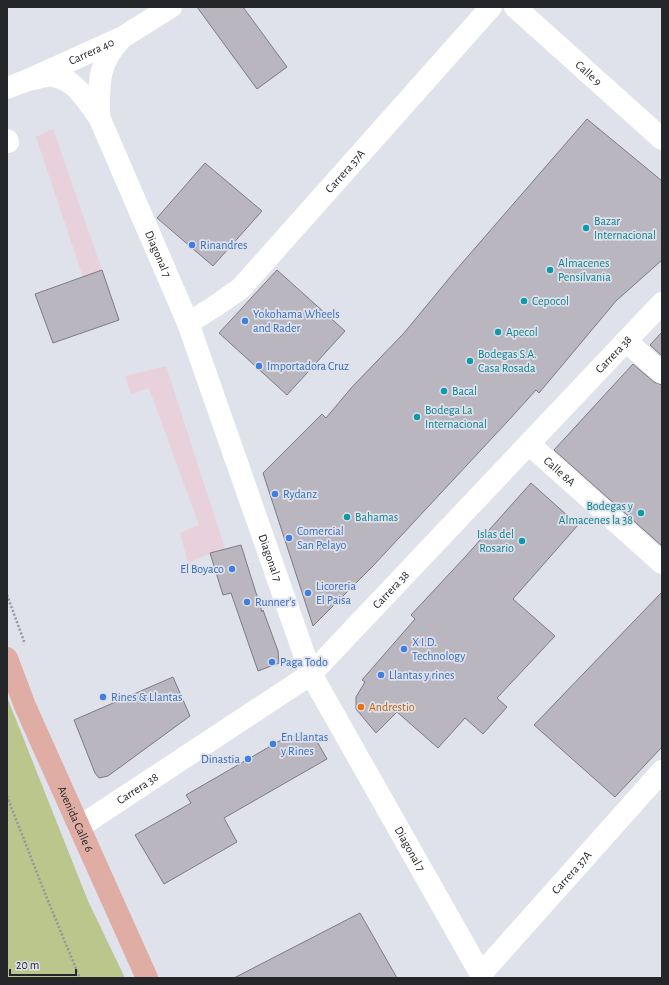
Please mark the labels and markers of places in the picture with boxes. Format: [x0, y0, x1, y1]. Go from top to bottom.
place label: Bazar Internacional [594, 215, 656, 241]
marker: Bazar Internacional [581, 223, 591, 233]
place label: Rinandres [200, 239, 247, 251]
marker: Rinandres [187, 240, 197, 250]
place label: Almacenes Pensilvania [558, 257, 611, 283]
marker: Almacenes Pensilvania [545, 265, 555, 275]
place label: Cepocol [532, 295, 569, 307]
marker: Cepocol [519, 296, 529, 306]
place label: Yokohama Wheels and Rader [253, 308, 340, 334]
marker: Yokohama Wheels and Rader [240, 316, 250, 326]
place label: Apecol [506, 326, 538, 338]
marker: Apecol [493, 327, 503, 337]
place label: Bodegas S.A. Casa Rosada [478, 348, 537, 374]
marker: Bodegas S.A. Casa Rosada [465, 356, 475, 366]
place label: Importadora Cruz [267, 360, 349, 372]
marker: Importadora Cruz [254, 361, 264, 371]
place label: Bacal [452, 385, 477, 397]
marker: Bacal [439, 386, 449, 396]
place label: Bodega La Internacional [425, 404, 487, 430]
marker: Bodega La Internacional [412, 412, 422, 422]
place label: Rydanz [283, 488, 317, 501]
marker: Rydanz [270, 489, 280, 499]
place label: Bodegas y Almacenes la 38 [559, 500, 633, 526]
marker: Bodegas y Almacenes la 38 [636, 508, 646, 518]
place label: Bahamas [355, 511, 398, 523]
marker: Bahamas [342, 512, 352, 522]
place label: Comercial San Pelayo [297, 525, 347, 552]
place label: Islas del Rosario [477, 528, 514, 554]
marker: Comercial San Pelayo [284, 533, 294, 543]
marker: Islas del Rosario [517, 536, 527, 546]
place label: El Boyaco [180, 563, 224, 576]
marker: El Boyaco [227, 564, 237, 574]
place label: Licoreria El Paisa [316, 580, 356, 606]
marker: Licoreria El Paisa [303, 588, 313, 598]
place label: Runner's [255, 596, 296, 608]
marker: Runner's [242, 597, 252, 607]
place label: X I.D. Technology [412, 636, 465, 663]
marker: X I.D. Technology [399, 644, 409, 654]
place label: Paga Todo [280, 656, 328, 668]
marker: Paga Todo [267, 657, 277, 667]
place label: Llantas y rines [389, 669, 454, 682]
marker: Llantas y rines [376, 670, 386, 680]
place label: Rines & Llantas [111, 691, 182, 703]
marker: Rines & Llantas [98, 692, 108, 702]
place label: Andrestio [369, 701, 415, 713]
marker: Andrestio [356, 702, 366, 712]
place label: En Llantas y Rines [280, 731, 328, 758]
marker: En Llantas y Rines [268, 739, 278, 749]
place label: Dinastia [201, 753, 240, 765]
marker: Dinastia [243, 754, 253, 764]

